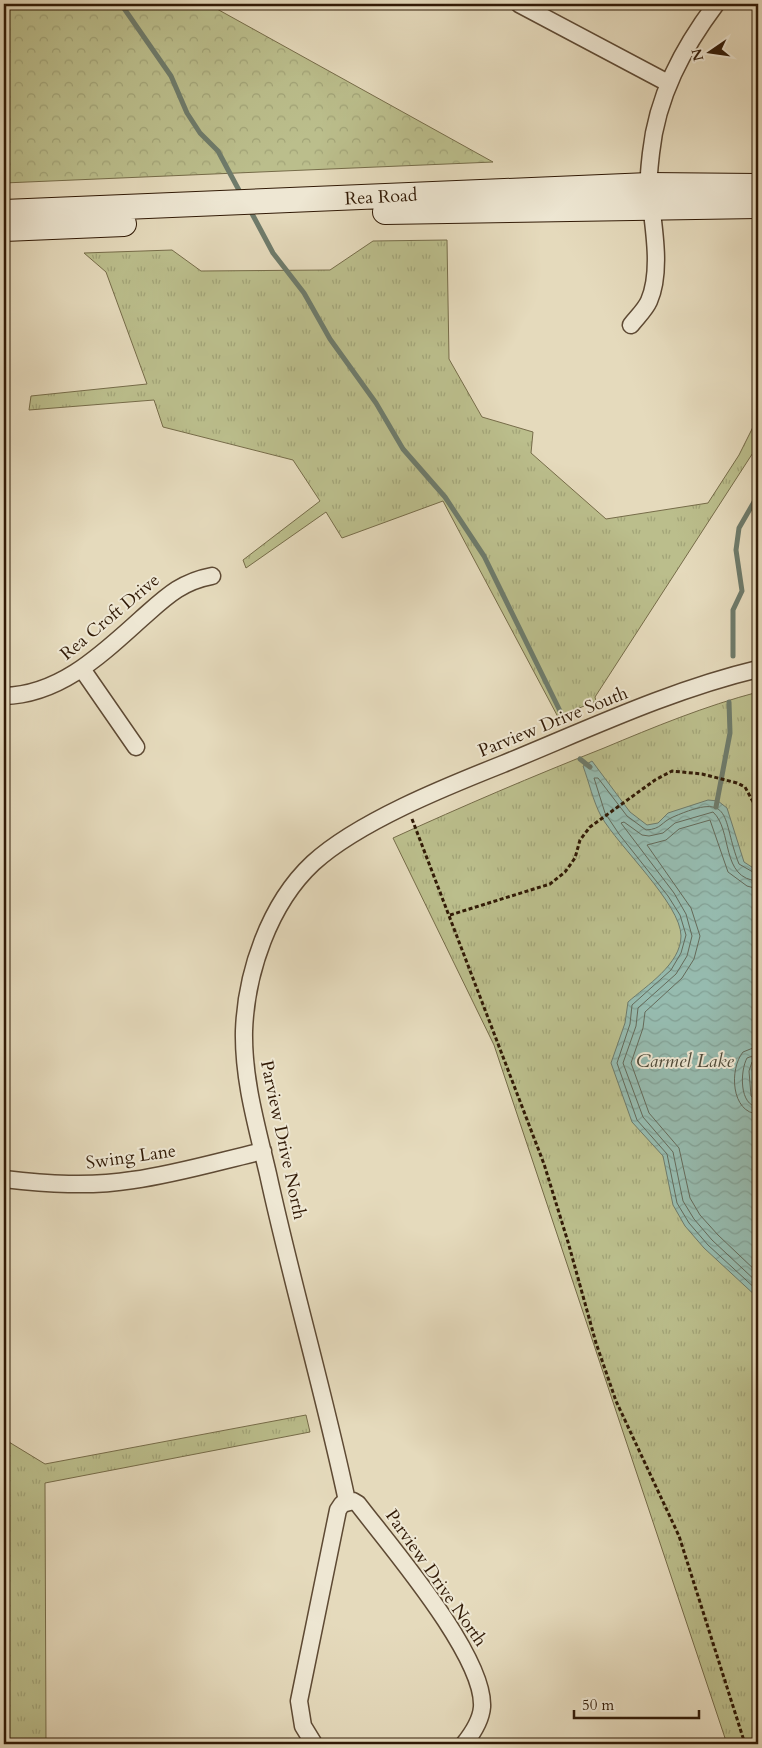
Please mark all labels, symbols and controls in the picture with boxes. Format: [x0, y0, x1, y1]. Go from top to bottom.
north arrow [684, 28, 734, 78]
text: N [687, 47, 708, 63]
street label: Rea Road [344, 183, 418, 211]
street label: Rea Croft Drive [55, 568, 165, 666]
street label: Parview Drive South [475, 681, 632, 763]
water label: Carmel Lake [636, 1048, 735, 1074]
street label: Parview Drive North [254, 1058, 312, 1222]
street label: Swing Lane [84, 1138, 178, 1176]
street label: Parview Drive North [379, 1504, 493, 1652]
scale bar [574, 1688, 700, 1720]
text: 50 m [582, 1695, 614, 1715]

